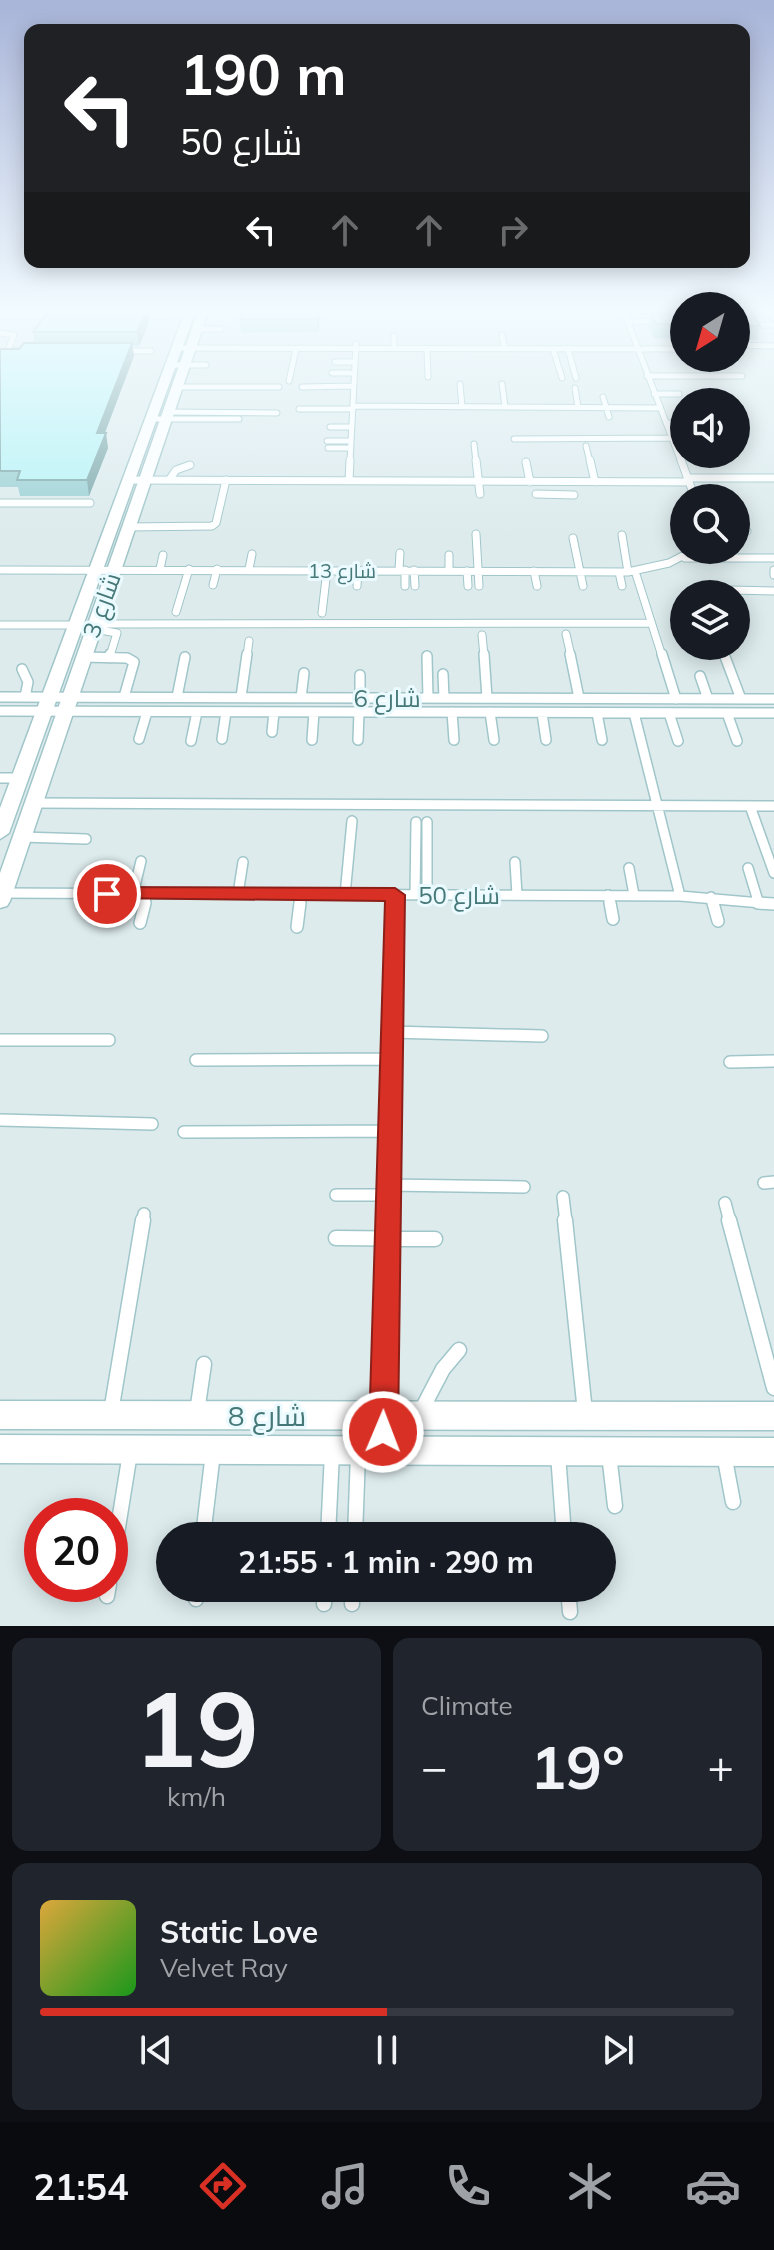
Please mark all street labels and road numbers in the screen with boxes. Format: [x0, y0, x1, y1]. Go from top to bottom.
street label: شارع 13 [308, 558, 376, 585]
street label: شارع 3 [75, 568, 128, 642]
street label: شارع 6 [353, 683, 421, 715]
street label: شارع 50 [418, 880, 500, 912]
street label: شارع 8 [228, 1398, 306, 1435]

